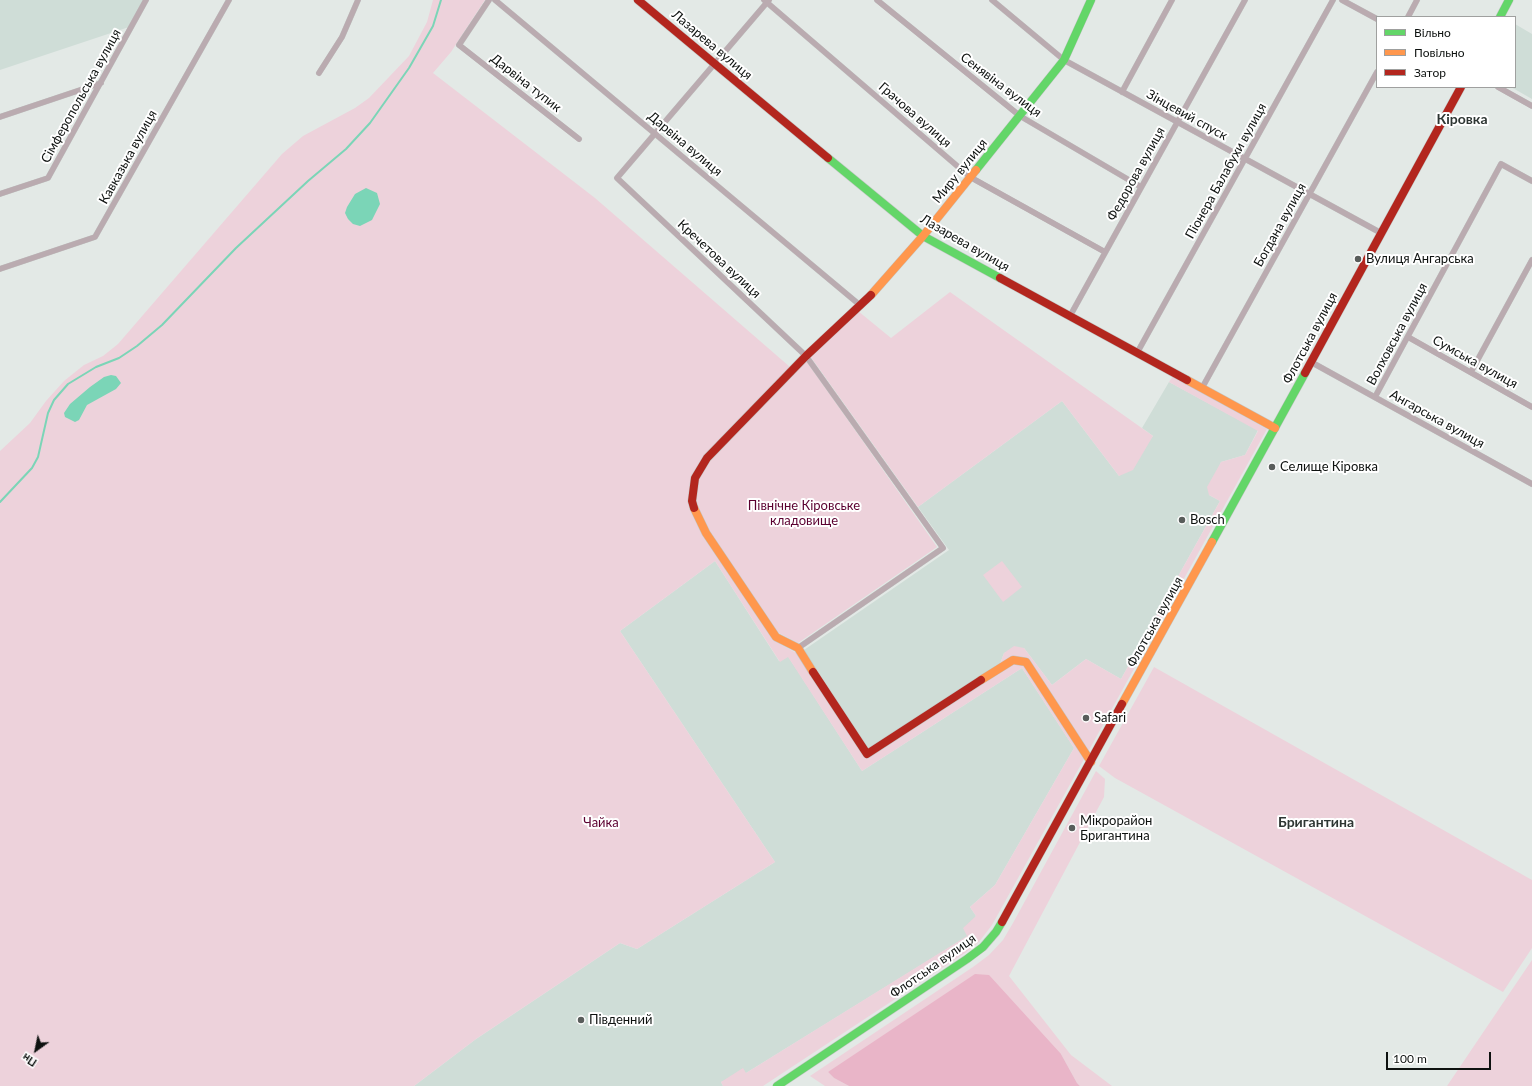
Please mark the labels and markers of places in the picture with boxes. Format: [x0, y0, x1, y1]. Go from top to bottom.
place label: Вулиця Ангарська [1366, 251, 1474, 267]
marker: Вулиця Ангарська [1353, 254, 1363, 264]
place label: Селище Кіровка [1280, 459, 1378, 475]
marker: Селище Кіровка [1267, 462, 1277, 472]
place label: Bosch [1190, 512, 1225, 528]
marker: Bosch [1177, 515, 1187, 525]
place label: Safari [1094, 710, 1126, 726]
marker: Safari [1081, 713, 1091, 723]
place label: Мікрорайон Бригантина [1080, 813, 1152, 844]
marker: Мікрорайон Бригантина [1067, 823, 1077, 833]
place label: Південний [589, 1012, 652, 1028]
marker: Південний [576, 1015, 586, 1025]

